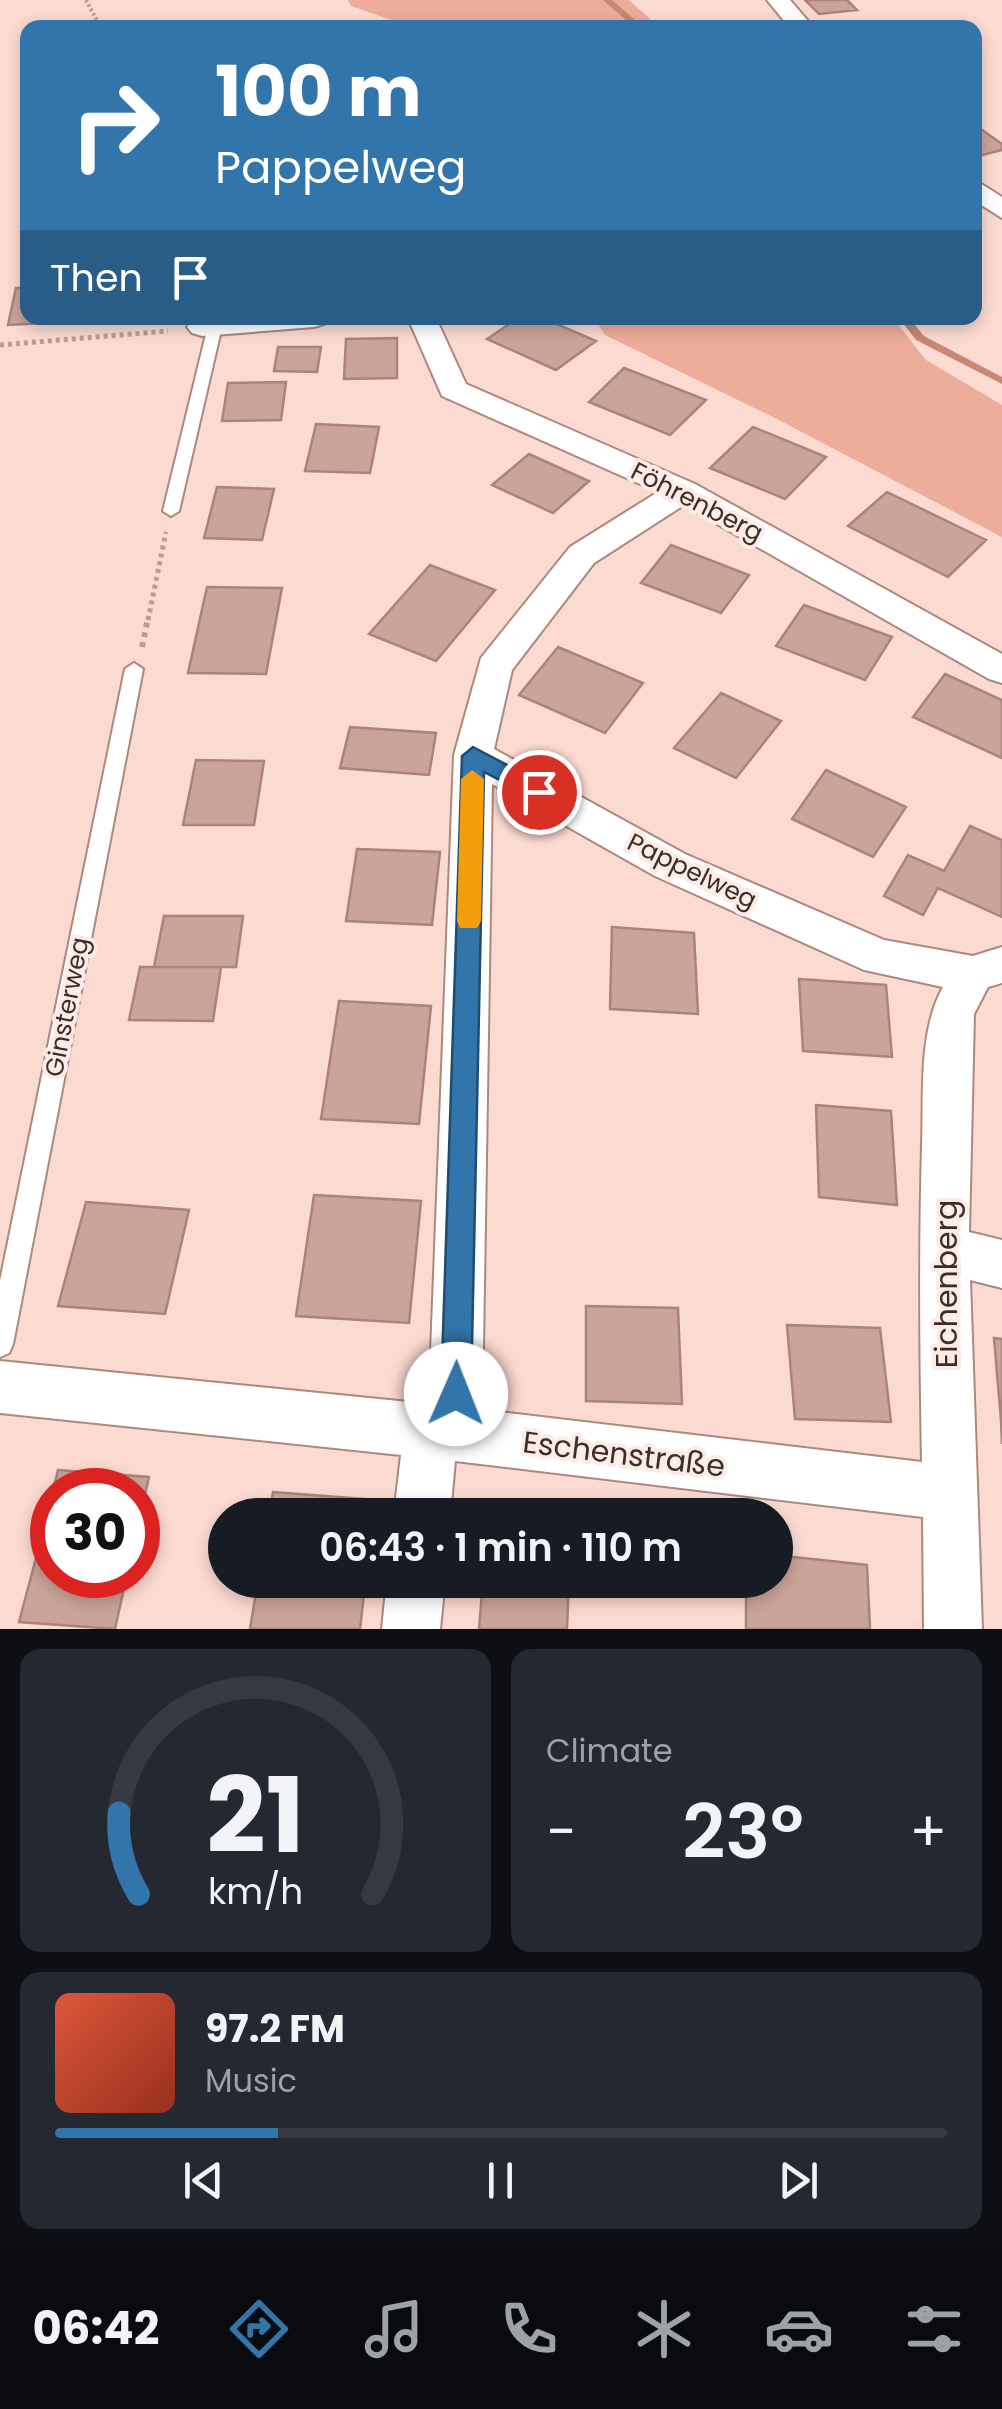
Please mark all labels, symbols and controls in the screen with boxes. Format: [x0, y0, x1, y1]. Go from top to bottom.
text: 100 m [215, 42, 422, 141]
icon: right [50, 60, 180, 190]
text: Pappelweg [215, 136, 467, 199]
icon: arrive [163, 250, 218, 305]
text: Then [50, 251, 143, 304]
street label: Föhrenberg [625, 454, 769, 550]
pin [497, 750, 582, 835]
icon: arrive [512, 765, 567, 820]
street label: Pappelweg [622, 825, 762, 917]
street label: Ginsterweg [36, 934, 98, 1080]
street label: Eichenberg [925, 1200, 968, 1368]
position arrow [404, 1342, 508, 1446]
street label: Eschenstraße [520, 1420, 728, 1488]
speed limit sign: 30 [30, 1468, 160, 1598]
text: 06:43 · 1 min · 110 m [319, 1521, 682, 1574]
text: Climate [546, 1728, 673, 1773]
text: 21 [206, 1743, 305, 1888]
text: 23° [682, 1779, 804, 1884]
text: − [546, 1793, 576, 1870]
text: + [909, 1793, 947, 1870]
text: km/h [208, 1866, 303, 1917]
text: 97.2 FM [205, 2002, 345, 2055]
text: Music [205, 2058, 297, 2103]
icon: previous [176, 2153, 231, 2208]
icon: pause [473, 2153, 528, 2208]
icon: next [771, 2153, 826, 2208]
icon: directions [224, 2294, 294, 2364]
icon: music [359, 2294, 429, 2364]
icon: phone [494, 2294, 564, 2364]
icon: climate [629, 2294, 699, 2364]
icon: car [764, 2294, 834, 2364]
icon: filters [899, 2294, 969, 2364]
text: 06:42 [33, 2297, 159, 2360]

